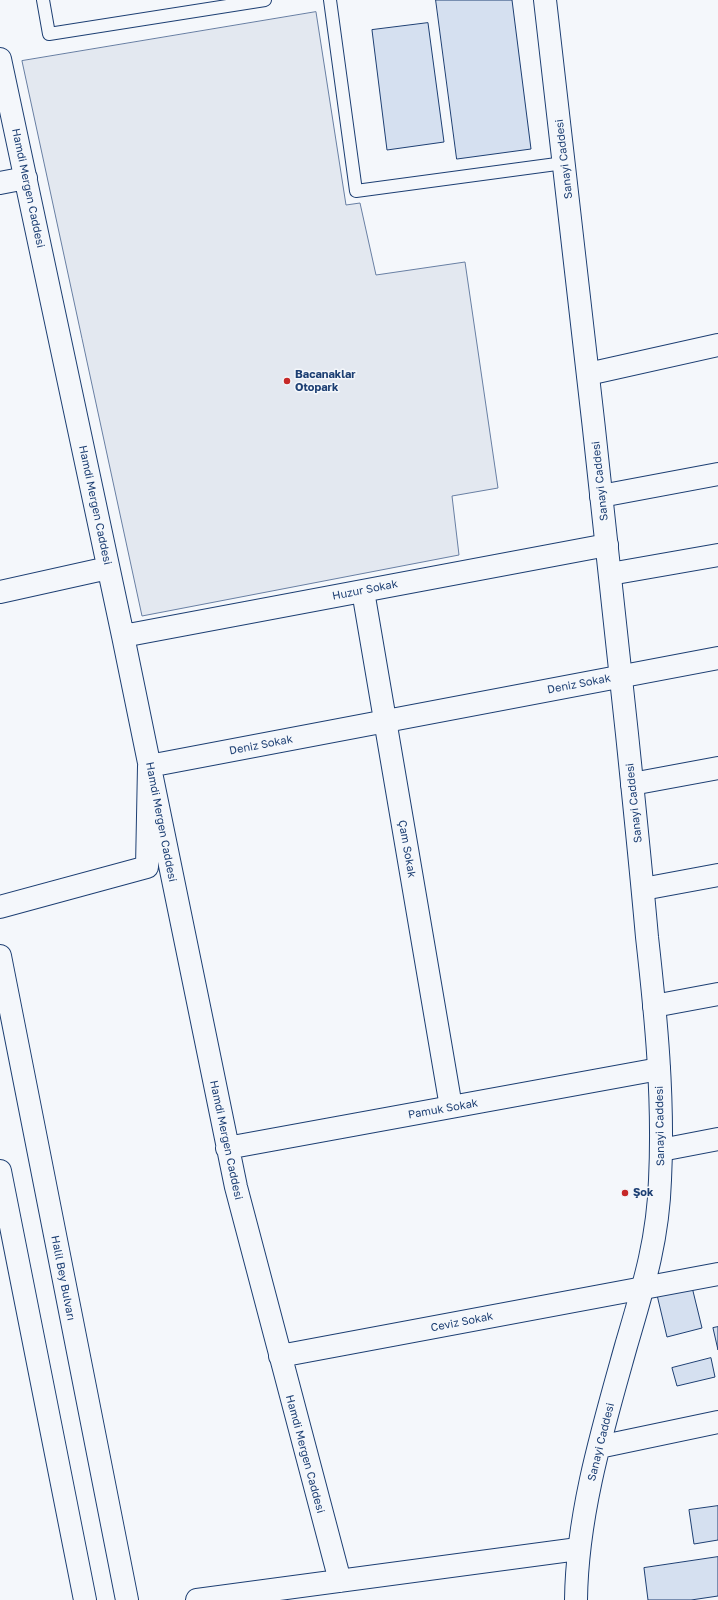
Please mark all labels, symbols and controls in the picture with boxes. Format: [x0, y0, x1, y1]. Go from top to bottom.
street label: Sanayi Caddesi [553, 118, 575, 200]
street label: Hamdi Mergen Caddesi [9, 127, 47, 249]
place label: Bacanaklar Otopark [295, 368, 356, 394]
marker: Bacanaklar Otopark [282, 376, 292, 386]
street label: Sanayi Caddesi [589, 440, 611, 522]
street label: Hamdi Mergen Caddesi [76, 444, 114, 566]
street label: Huzur Sokak [331, 577, 399, 603]
street label: Deniz Sokak [546, 671, 612, 697]
street label: Deniz Sokak [228, 732, 294, 758]
street label: Hamdi Mergen Caddesi [143, 761, 179, 883]
street label: Sanayi Caddesi [623, 762, 645, 844]
street label: Çam Sokak [395, 819, 419, 879]
street label: Hamdi Mergen Caddesi [207, 1079, 245, 1201]
street label: Sanayi Caddesi [653, 1086, 667, 1166]
street label: Pamuk Sokak [407, 1096, 479, 1122]
place label: Şok [633, 1186, 653, 1200]
marker: Şok [620, 1188, 630, 1198]
street label: Halil Bey Bulvarı [48, 1234, 78, 1322]
street label: Ceviz Sokak [430, 1309, 494, 1335]
street label: Hamdi Mergen Caddesi [283, 1393, 327, 1515]
street label: Sanayi Caddesi [585, 1401, 617, 1483]

